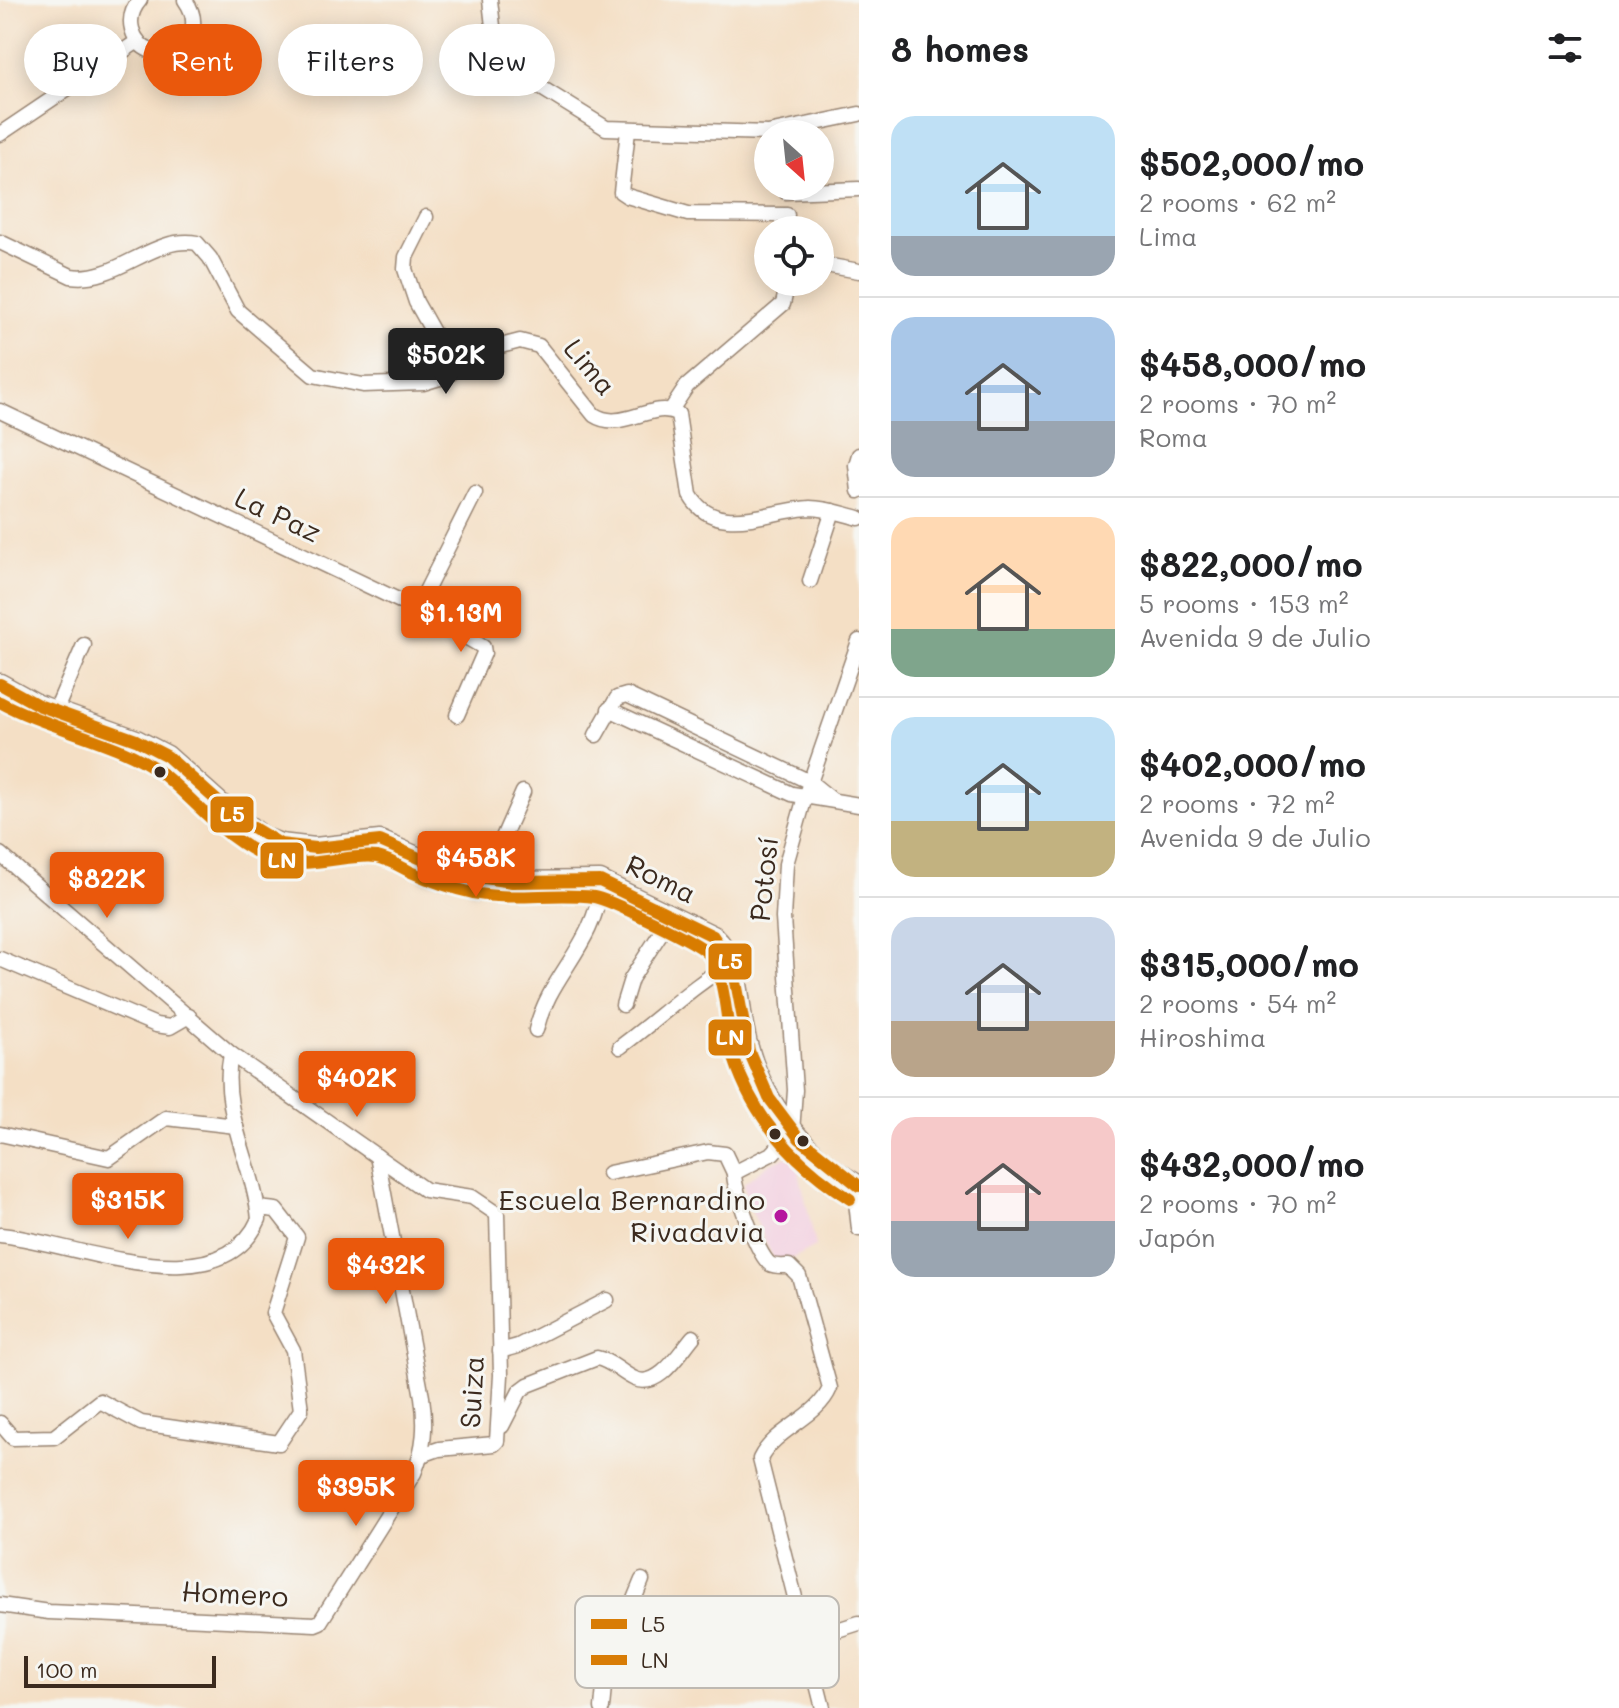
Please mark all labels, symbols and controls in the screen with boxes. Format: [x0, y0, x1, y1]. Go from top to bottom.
chip: Buy [24, 24, 127, 96]
chip: Rent [143, 24, 262, 96]
chip: Filters [278, 24, 423, 96]
chip: New [439, 24, 555, 96]
text: 8 homes [891, 26, 1029, 71]
icon: filters [1543, 26, 1587, 70]
north arrow [754, 120, 834, 200]
map controls [754, 120, 834, 296]
text: $502,000/mo [1139, 140, 1364, 185]
icon: home [955, 148, 1051, 244]
text: 2 rooms · 62 m² [1139, 185, 1336, 219]
button: locate [754, 216, 834, 296]
text: Lima [1139, 219, 1198, 253]
pin: $502K [390, 328, 502, 396]
street label: Lima [557, 331, 625, 402]
text: $502K [406, 337, 486, 371]
text: $458,000/mo [1139, 341, 1366, 386]
icon: home [955, 349, 1051, 445]
text: 2 rooms · 70 m² [1139, 386, 1336, 420]
text: Roma [1139, 420, 1208, 454]
street label: La Paz [229, 478, 327, 550]
text: $822,000/mo [1139, 541, 1363, 586]
icon: home [955, 549, 1051, 645]
pin: $1.13M [396, 586, 526, 654]
text: 5 rooms · 153 m² [1139, 586, 1349, 620]
text: $1.13M [419, 595, 503, 629]
text: Avenida 9 de Julio [1139, 620, 1371, 654]
text: $402,000/mo [1139, 741, 1366, 786]
icon: home [955, 749, 1051, 845]
unlabelled marker [152, 764, 168, 780]
text: 2 rooms · 72 m² [1139, 786, 1335, 820]
line badge: L5 [209, 795, 255, 834]
text: L5 [219, 799, 245, 828]
text: Avenida 9 de Julio [1139, 820, 1371, 854]
pin: $458K [420, 831, 532, 899]
street label: Potosí [741, 835, 785, 923]
text: $458K [436, 840, 516, 874]
line badge: LN [259, 841, 305, 880]
text: LN [267, 845, 297, 874]
street label: Roma [620, 846, 703, 911]
pin: $822K [51, 852, 163, 920]
text: $822K [68, 861, 146, 895]
text: $315,000/mo [1139, 941, 1359, 986]
line badge: L5 [707, 942, 753, 981]
text: L5 [717, 946, 743, 975]
icon: home [955, 949, 1051, 1045]
text: 2 rooms · 54 m² [1139, 986, 1336, 1020]
line badge: LN [707, 1018, 753, 1057]
text: Hiroshima [1139, 1020, 1266, 1054]
text: LN [715, 1022, 745, 1051]
pin: $402K [301, 1051, 413, 1119]
text: $402K [317, 1060, 397, 1094]
unlabelled marker [767, 1126, 783, 1142]
unlabelled marker [795, 1133, 811, 1149]
text: $432,000/mo [1139, 1141, 1365, 1186]
icon: home [955, 1149, 1051, 1245]
pin: $315K [72, 1173, 184, 1241]
place label: Escuela Bernardino Rivadavia [499, 1181, 765, 1249]
text: $315K [90, 1182, 166, 1216]
text: 2 rooms · 70 m² [1139, 1186, 1336, 1220]
marker: Escuela Bernardino Rivadavia [772, 1207, 790, 1225]
text: Japón [1139, 1220, 1215, 1254]
pin: $432K [330, 1238, 442, 1306]
text: $432K [346, 1247, 426, 1281]
street label: Suiza [451, 1355, 491, 1429]
pin: $395K [300, 1460, 412, 1528]
text: $395K [316, 1469, 396, 1503]
street label: Homero [181, 1572, 289, 1614]
legend [575, 1596, 839, 1688]
text: L5 [641, 1609, 665, 1638]
text: LN [641, 1645, 669, 1674]
scale bar [24, 1652, 216, 1688]
text: 100 m [36, 1655, 98, 1684]

